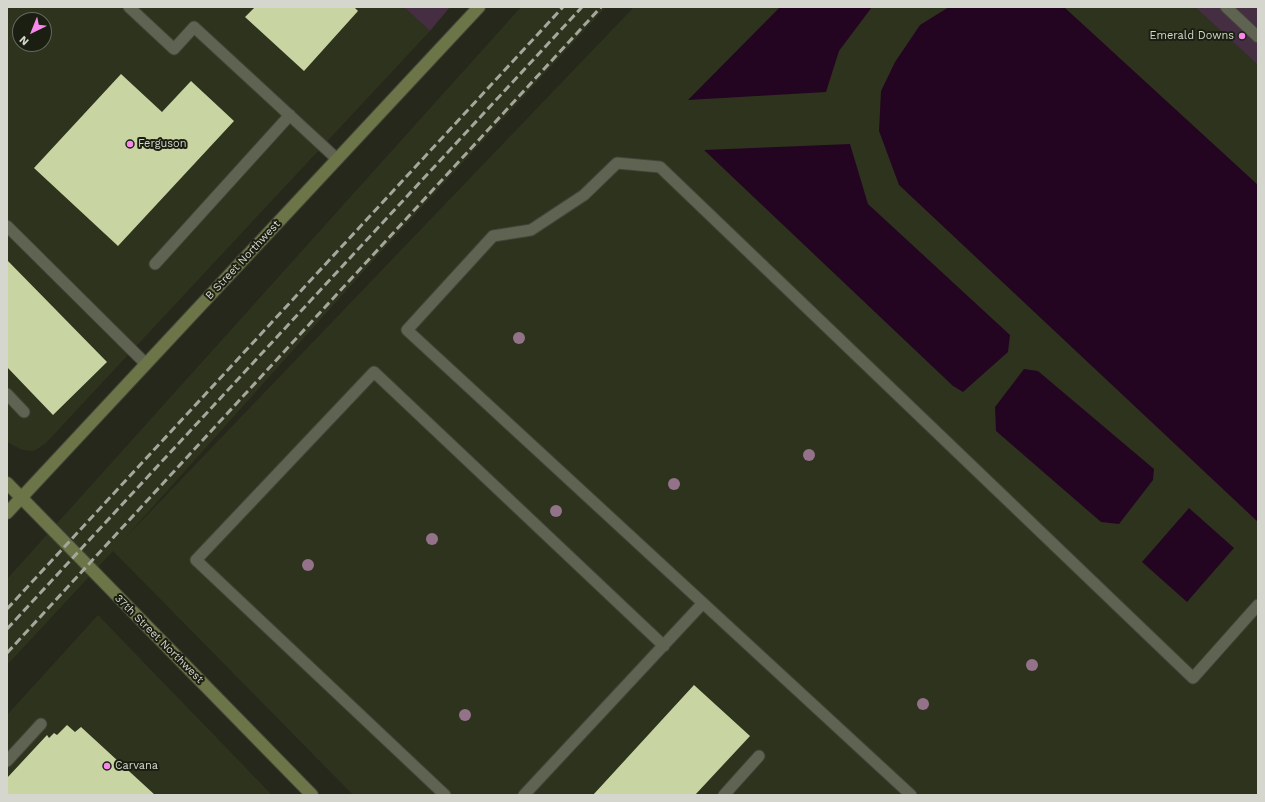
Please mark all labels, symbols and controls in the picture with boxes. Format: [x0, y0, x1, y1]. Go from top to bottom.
north arrow [12, 12, 52, 52]
place label: Emerald Downs [1149, 29, 1234, 43]
marker: Emerald Downs [1237, 31, 1247, 41]
text: N [17, 33, 32, 48]
place label: Ferguson [138, 137, 187, 151]
marker: Ferguson [125, 139, 135, 149]
street label: B Street Northwest [203, 218, 283, 302]
street label: 37th Street Northwest [112, 592, 206, 686]
place label: Carvana [115, 759, 158, 773]
marker: Carvana [102, 761, 112, 771]

